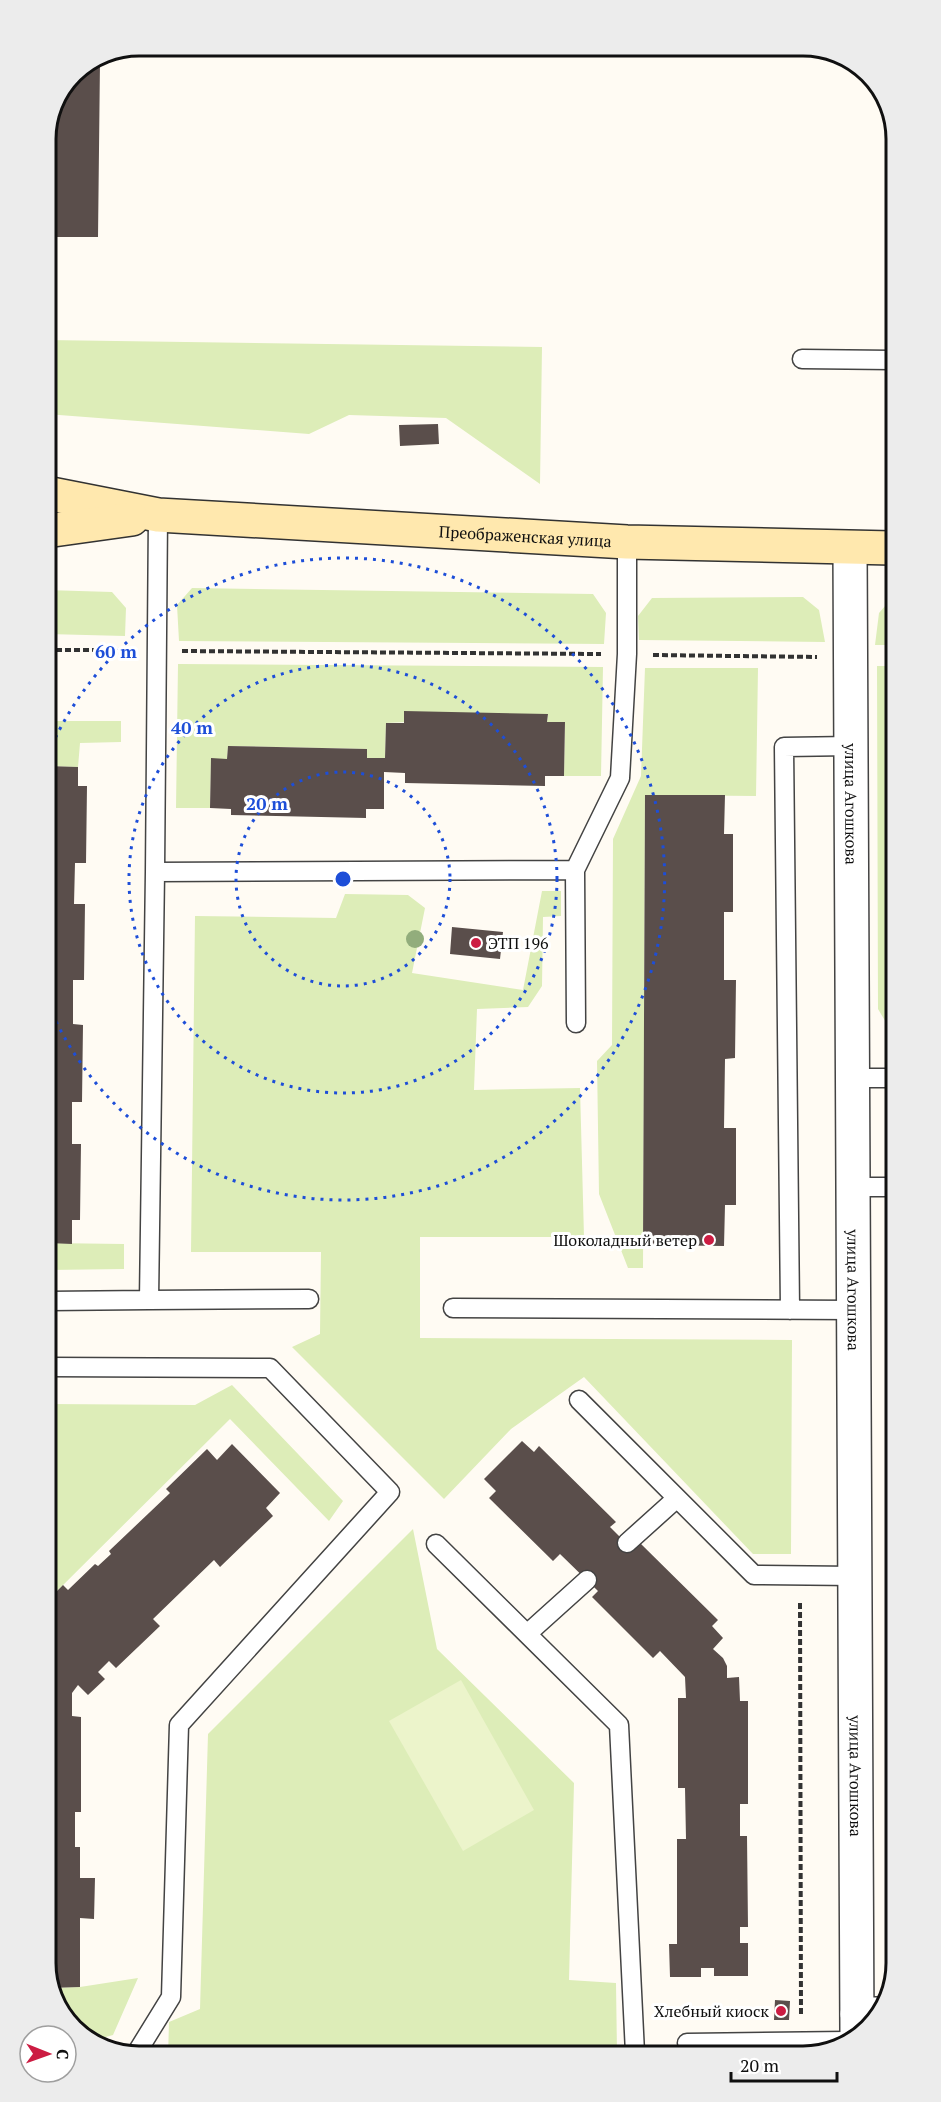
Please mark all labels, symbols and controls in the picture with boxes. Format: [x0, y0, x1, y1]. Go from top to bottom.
street label: Преображенская улица [438, 520, 612, 552]
text: 60 m [95, 639, 137, 663]
text: 40 m [171, 715, 213, 739]
street label: улица Агошкова [840, 742, 862, 865]
text: 20 m [246, 791, 288, 815]
centre of rings [333, 869, 353, 889]
place label: ЭТП 196 [488, 932, 549, 954]
marker: ЭТП 196 [469, 936, 483, 950]
street label: улица Агошкова [842, 1228, 865, 1351]
place label: Шоколадный ветер [553, 1229, 697, 1251]
marker: Шоколадный ветер [702, 1233, 716, 1247]
street label: улица Агошкова [844, 1714, 867, 1837]
place label: Хлебный киоск [654, 2000, 769, 2022]
marker: Хлебный киоск [774, 2004, 788, 2018]
north arrow [18, 2024, 78, 2084]
scale bar [731, 2045, 838, 2083]
text: С [52, 2049, 74, 2060]
text: 20 m [740, 2053, 780, 2077]

